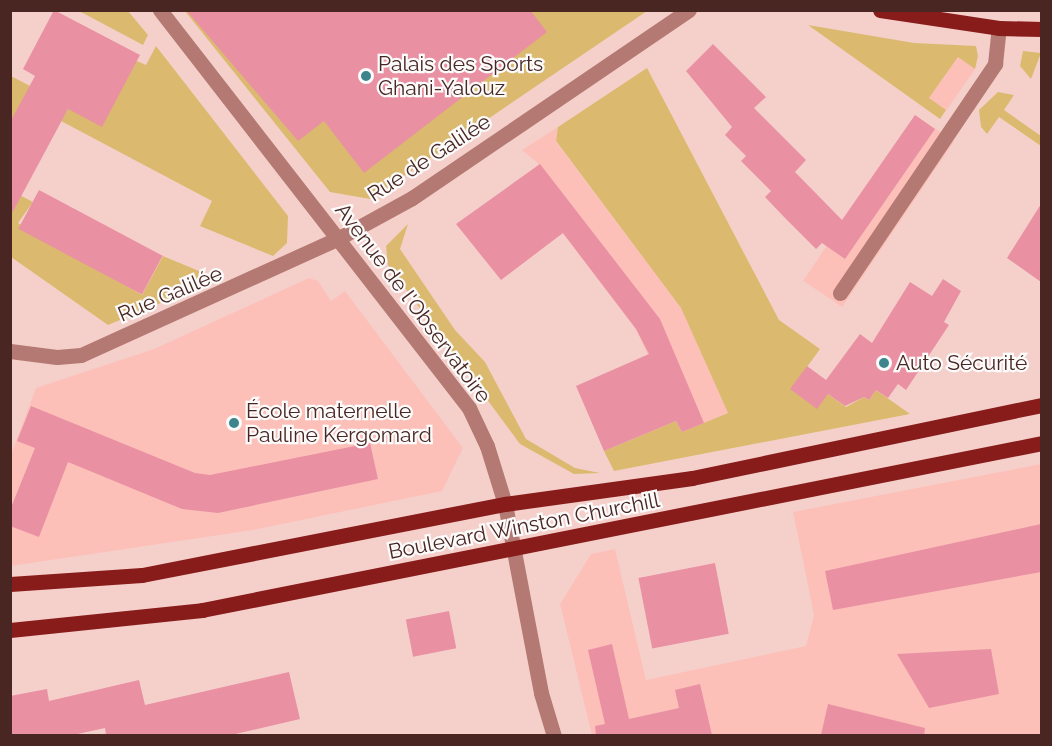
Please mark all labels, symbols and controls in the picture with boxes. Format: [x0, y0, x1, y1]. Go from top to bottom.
place label: Palais des Sports Ghani-Yalouz [378, 51, 543, 101]
marker: Palais des Sports Ghani-Yalouz [359, 69, 373, 83]
street label: Rue de Galilée [363, 109, 495, 207]
street label: Avenue de l'Observatoire [330, 198, 496, 408]
street label: Rue Galilée [114, 261, 226, 327]
place label: Auto Sécurité [896, 350, 1027, 376]
marker: Auto Sécurité [877, 356, 891, 370]
place label: École maternelle Pauline Kergomard [246, 398, 432, 448]
marker: École maternelle Pauline Kergomard [227, 416, 241, 430]
street label: Boulevard Winston Churchill [386, 487, 662, 565]

